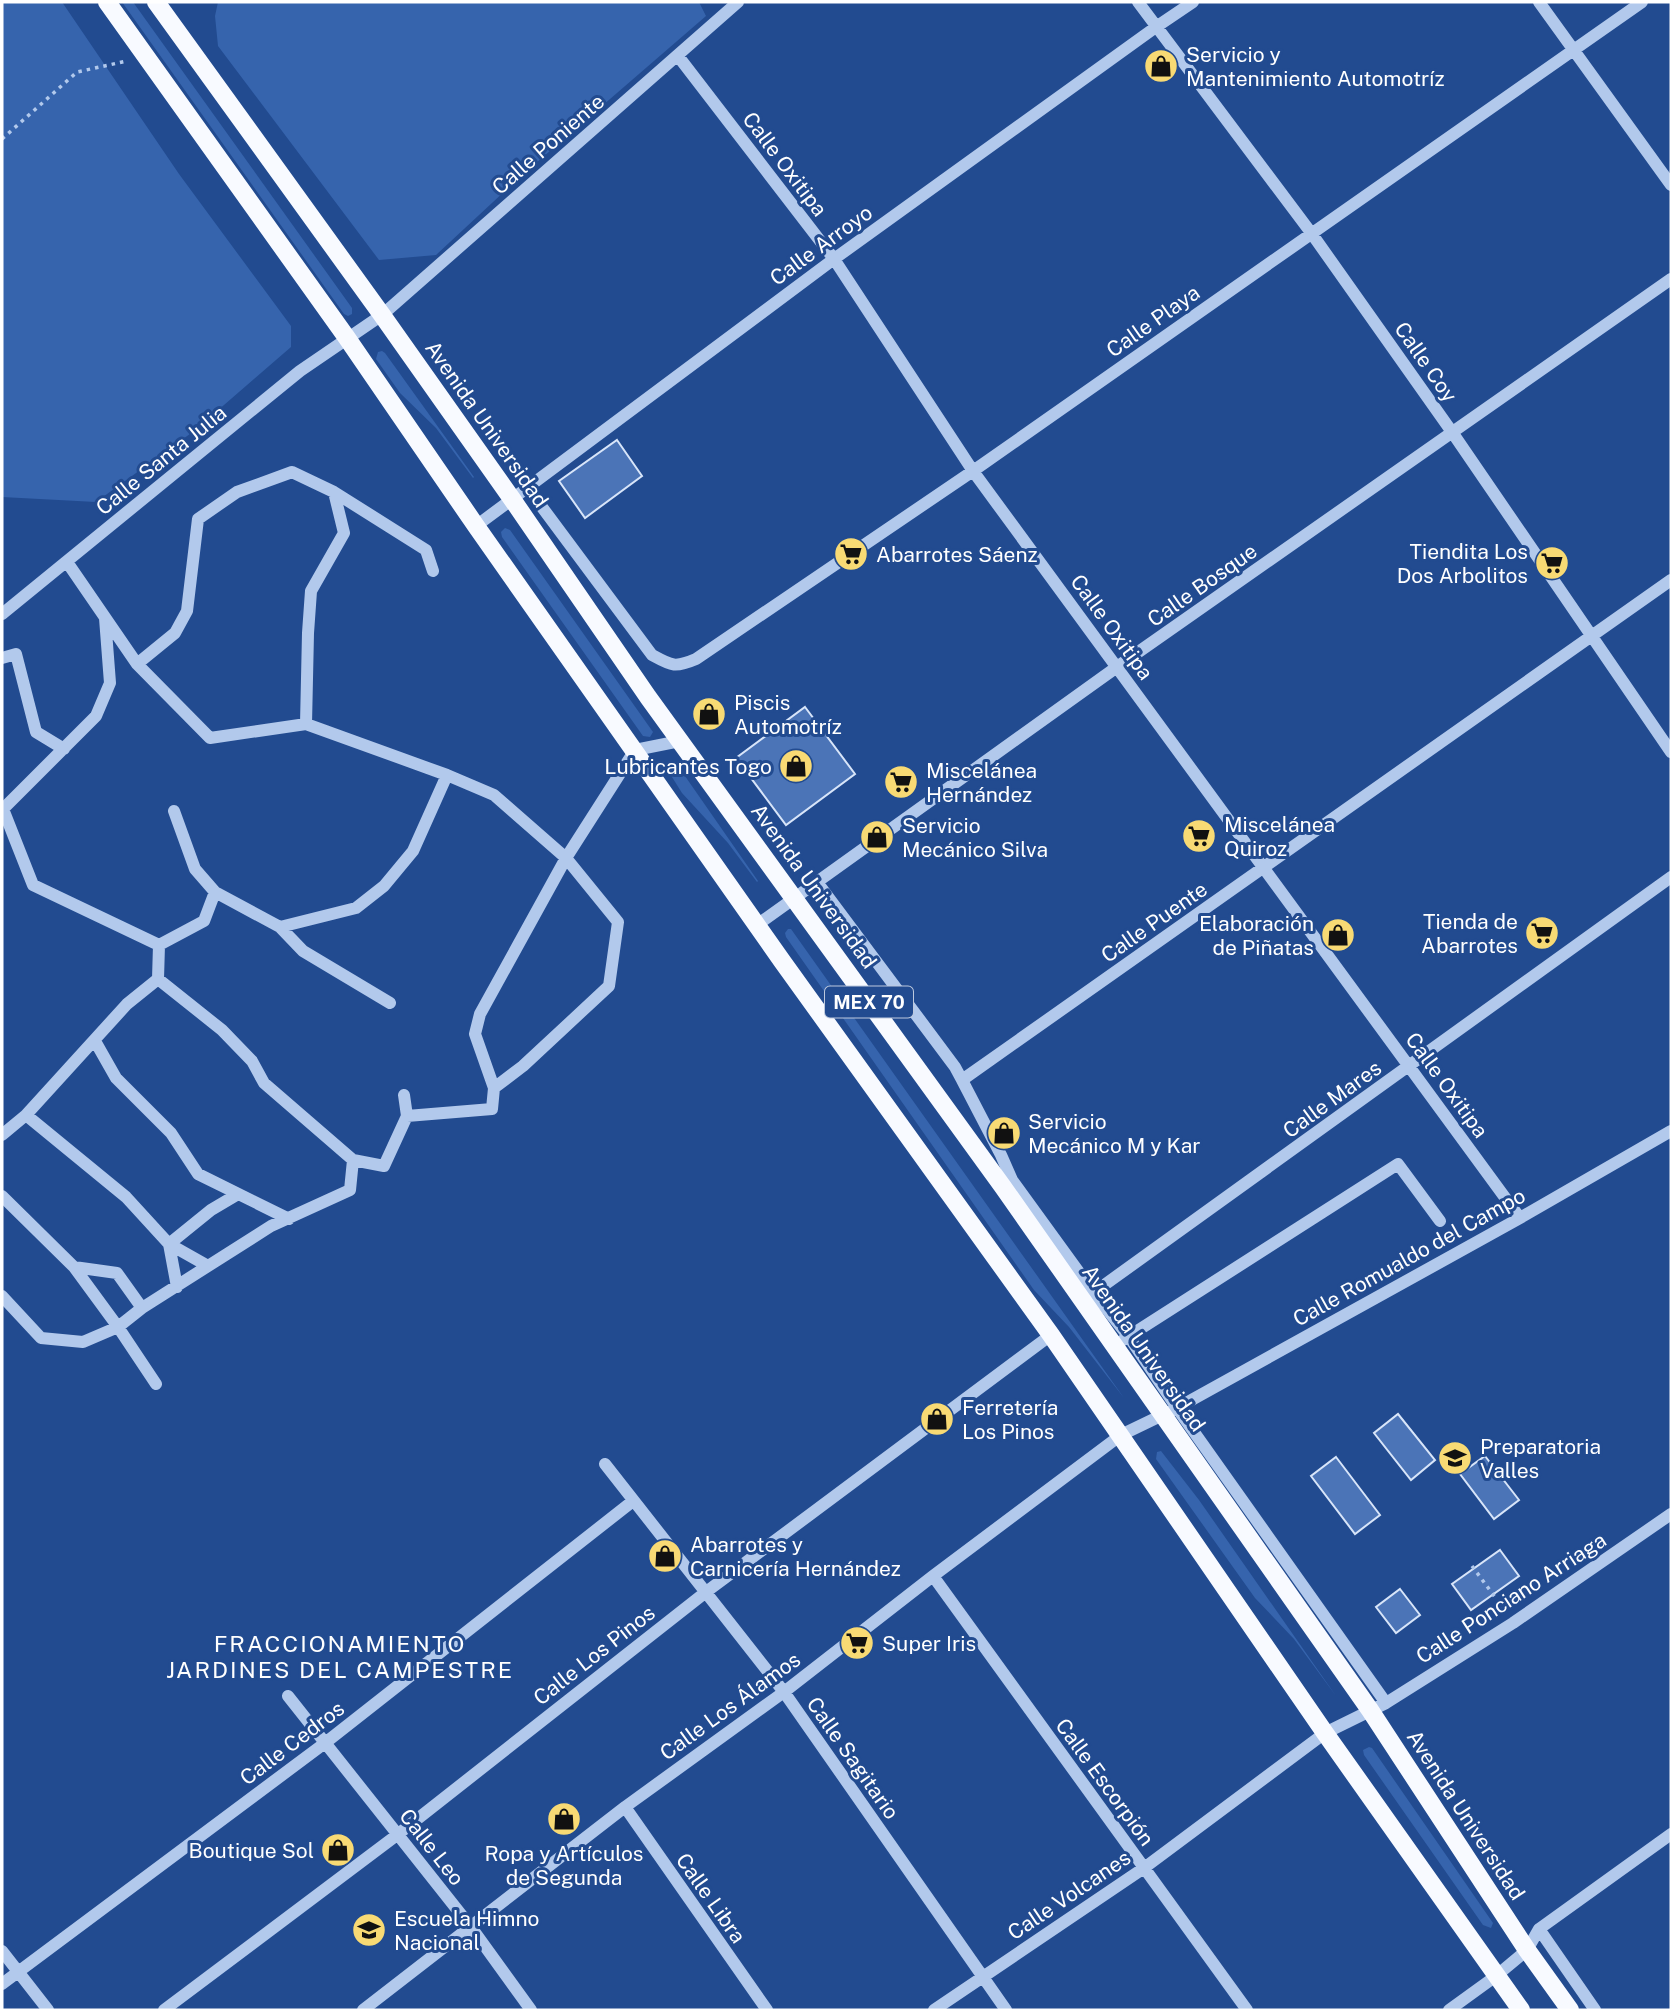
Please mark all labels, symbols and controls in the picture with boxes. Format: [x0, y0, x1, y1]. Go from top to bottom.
place label: Servicio y Mantenimiento Automotríz [1186, 42, 1444, 91]
shop icon: Servicio y Mantenimiento Automotríz [1142, 47, 1180, 85]
street label: Calle Poniente [487, 89, 609, 199]
street label: Calle Oxitipa [738, 107, 832, 221]
street label: Calle Arroyo [765, 199, 877, 291]
street label: Calle Playa [1102, 280, 1204, 362]
street label: Calle Coy [1389, 317, 1463, 407]
street label: Avenida Universidad [420, 336, 554, 512]
street label: Calle Santa Julia [91, 400, 231, 520]
supermarket icon: Abarrotes Sáenz [832, 535, 870, 573]
street label: Calle Bosque [1142, 538, 1262, 632]
place label: Tiendita Los Dos Arbolitos [1397, 539, 1528, 588]
place label: Abarrotes Sáenz [876, 542, 1038, 567]
supermarket icon: Tiendita Los Dos Arbolitos [1533, 544, 1571, 582]
street label: Calle Oxitipa [1065, 569, 1159, 685]
place label: Piscis Automotríz [734, 690, 842, 739]
shop icon: Piscis Automotríz [690, 695, 728, 733]
shop icon: Lubricantes Togo [777, 747, 815, 785]
place label: Lubricantes Togo [604, 754, 772, 779]
place label: Miscelánea Hernández [926, 758, 1037, 807]
supermarket icon: Miscelánea Hernández [882, 763, 920, 801]
street label: Avenida Universidad [746, 799, 882, 973]
place label: Miscelánea Quiroz [1224, 812, 1335, 861]
place label: Servicio Mecánico Silva [902, 813, 1048, 862]
supermarket icon: Miscelánea Quiroz [1180, 817, 1218, 855]
shop icon: Servicio Mecánico Silva [858, 818, 896, 856]
street label: Calle Puente [1096, 876, 1212, 968]
place label: Tienda de Abarrotes [1421, 909, 1518, 958]
place label: Elaboración de Piñatas [1199, 911, 1314, 960]
supermarket icon: Tienda de Abarrotes [1523, 914, 1561, 952]
shop icon: Elaboración de Piñatas [1319, 916, 1357, 954]
road number: MEX 70 [825, 986, 913, 1018]
street label: Calle Oxitipa [1400, 1027, 1494, 1143]
street label: Calle Mares [1278, 1055, 1386, 1143]
place label: Servicio Mecánico M y Kar [1028, 1109, 1201, 1158]
shop icon: Servicio Mecánico M y Kar [985, 1114, 1023, 1152]
street label: Calle Romualdo del Campo [1289, 1183, 1529, 1331]
street label: Avenida Universidad [1077, 1260, 1211, 1436]
place label: Ferretería Los Pinos [962, 1395, 1058, 1444]
shop icon: Ferretería Los Pinos [918, 1400, 956, 1438]
place label: Preparatoria Valles [1480, 1434, 1601, 1483]
school or university icon: Preparatoria Valles [1436, 1439, 1474, 1477]
street label: Calle Ponciano Arriaga [1411, 1527, 1611, 1669]
place label: Abarrotes y Carnicería Hernández [690, 1532, 901, 1581]
shop icon: Abarrotes y Carnicería Hernández [646, 1537, 684, 1575]
street label: Calle Los Pinos [528, 1600, 660, 1710]
supermarket icon: Super Iris [838, 1624, 876, 1662]
district label: FRACCIONAMIENTO JARDINES DEL CAMPESTRE [166, 1630, 514, 1683]
place label: Super Iris [882, 1631, 976, 1656]
street label: Calle Los Álamos [655, 1647, 805, 1765]
street label: Calle Sagitario [802, 1692, 904, 1824]
street label: Calle Cedros [235, 1696, 349, 1790]
street label: Calle Escorpión [1050, 1713, 1160, 1851]
street label: Avenida Universidad [1402, 1725, 1530, 1905]
shop icon: Ropa y Artículos de Segunda [545, 1800, 583, 1838]
street label: Calle Leo [394, 1804, 470, 1890]
shop icon: Boutique Sol [319, 1831, 357, 1869]
place label: Boutique Sol [189, 1838, 314, 1863]
place label: Ropa y Artículos de Segunda [485, 1841, 643, 1890]
street label: Calle Volcanes [1003, 1845, 1135, 1945]
street label: Calle Libra [671, 1848, 751, 1948]
place label: Escuela Himno Nacional [394, 1906, 539, 1955]
school or university icon: Escuela Himno Nacional [350, 1911, 388, 1949]

